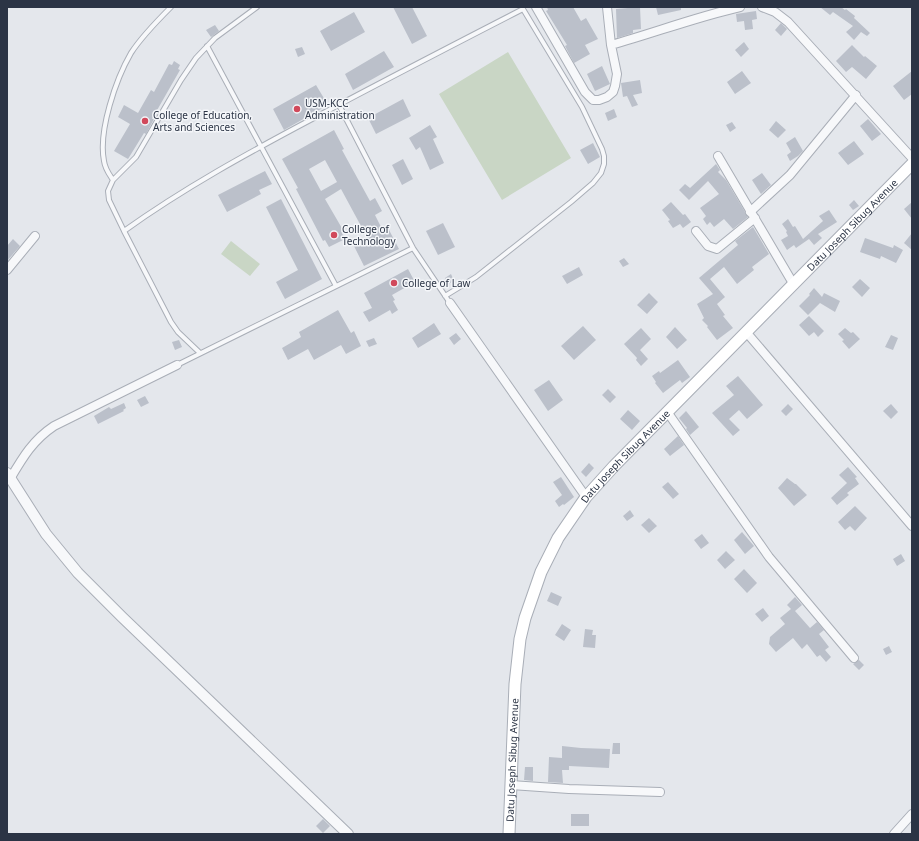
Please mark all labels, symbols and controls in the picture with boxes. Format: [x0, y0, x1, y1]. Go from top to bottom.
place label: USM-KCC Administration [305, 96, 375, 122]
marker: USM-KCC Administration [292, 104, 302, 114]
place label: College of Education, Arts and Sciences [153, 108, 252, 134]
marker: College of Education, Arts and Sciences [140, 116, 150, 126]
street label: Datu Joseph Sibug Avenue [804, 176, 901, 274]
place label: College of Technology [342, 222, 396, 248]
marker: College of Technology [329, 230, 339, 240]
place label: College of Law [402, 276, 470, 290]
marker: College of Law [389, 278, 399, 288]
street label: Datu Joseph Sibug Avenue [577, 406, 673, 505]
street label: Datu Joseph Sibug Avenue [502, 698, 521, 822]

